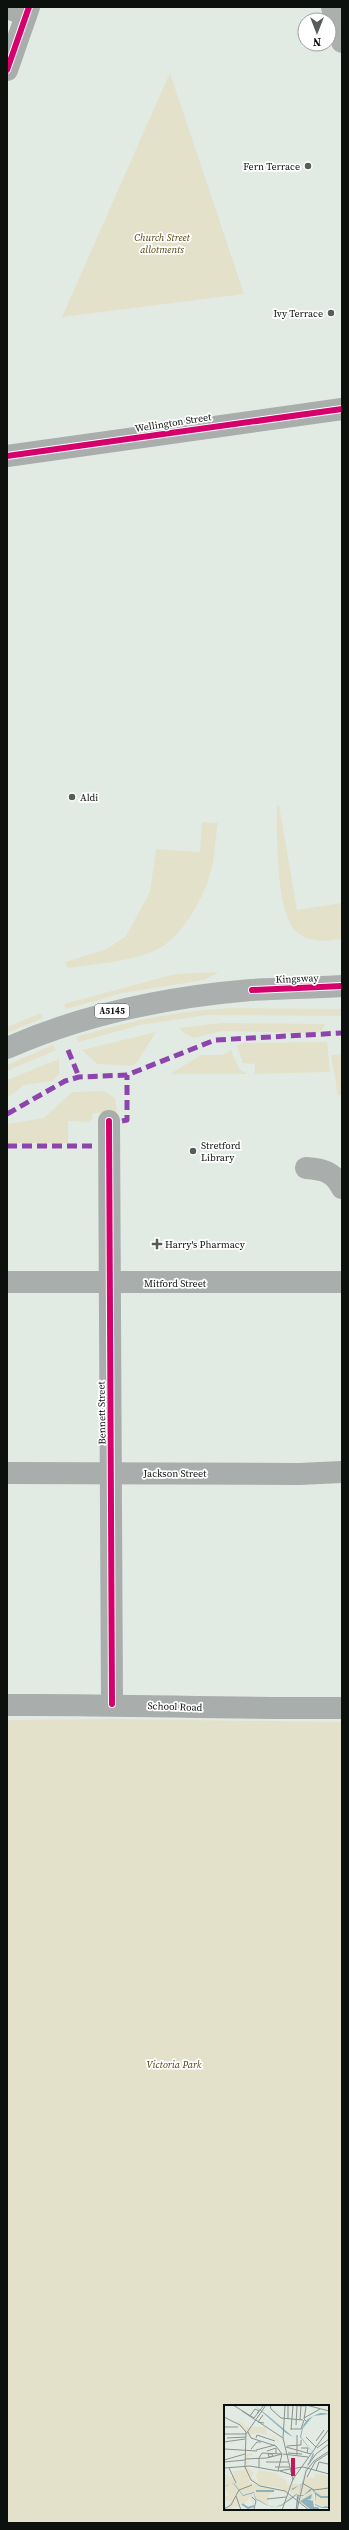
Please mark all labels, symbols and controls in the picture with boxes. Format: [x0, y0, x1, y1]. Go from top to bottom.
north arrow [297, 12, 337, 52]
text: N [313, 34, 321, 49]
place label: Fern Terrace [243, 160, 300, 173]
marker: Fern Terrace [303, 161, 313, 171]
park label: Church Street allotments [134, 231, 191, 256]
place label: Ivy Terrace [273, 307, 323, 320]
marker: Ivy Terrace [326, 308, 336, 318]
street label: Wellington Street [134, 410, 213, 435]
place label: Aldi [80, 791, 98, 804]
marker: Aldi [67, 792, 77, 802]
street label: Kingsway [275, 971, 320, 986]
road number: A5145 [95, 1004, 129, 1018]
place label: Stretford Library [201, 1139, 241, 1164]
marker: Stretford Library [188, 1146, 198, 1156]
place label: Harry's Pharmacy [165, 1238, 246, 1251]
marker: Harry's Pharmacy [152, 1239, 162, 1249]
street label: Mitford Street [144, 1277, 207, 1290]
street label: Bennett Street [94, 1380, 109, 1445]
street label: Jackson Street [143, 1467, 207, 1480]
street label: School Road [147, 1699, 203, 1714]
park label: Victoria Park [146, 2058, 202, 2071]
inset map [224, 2405, 329, 2510]

